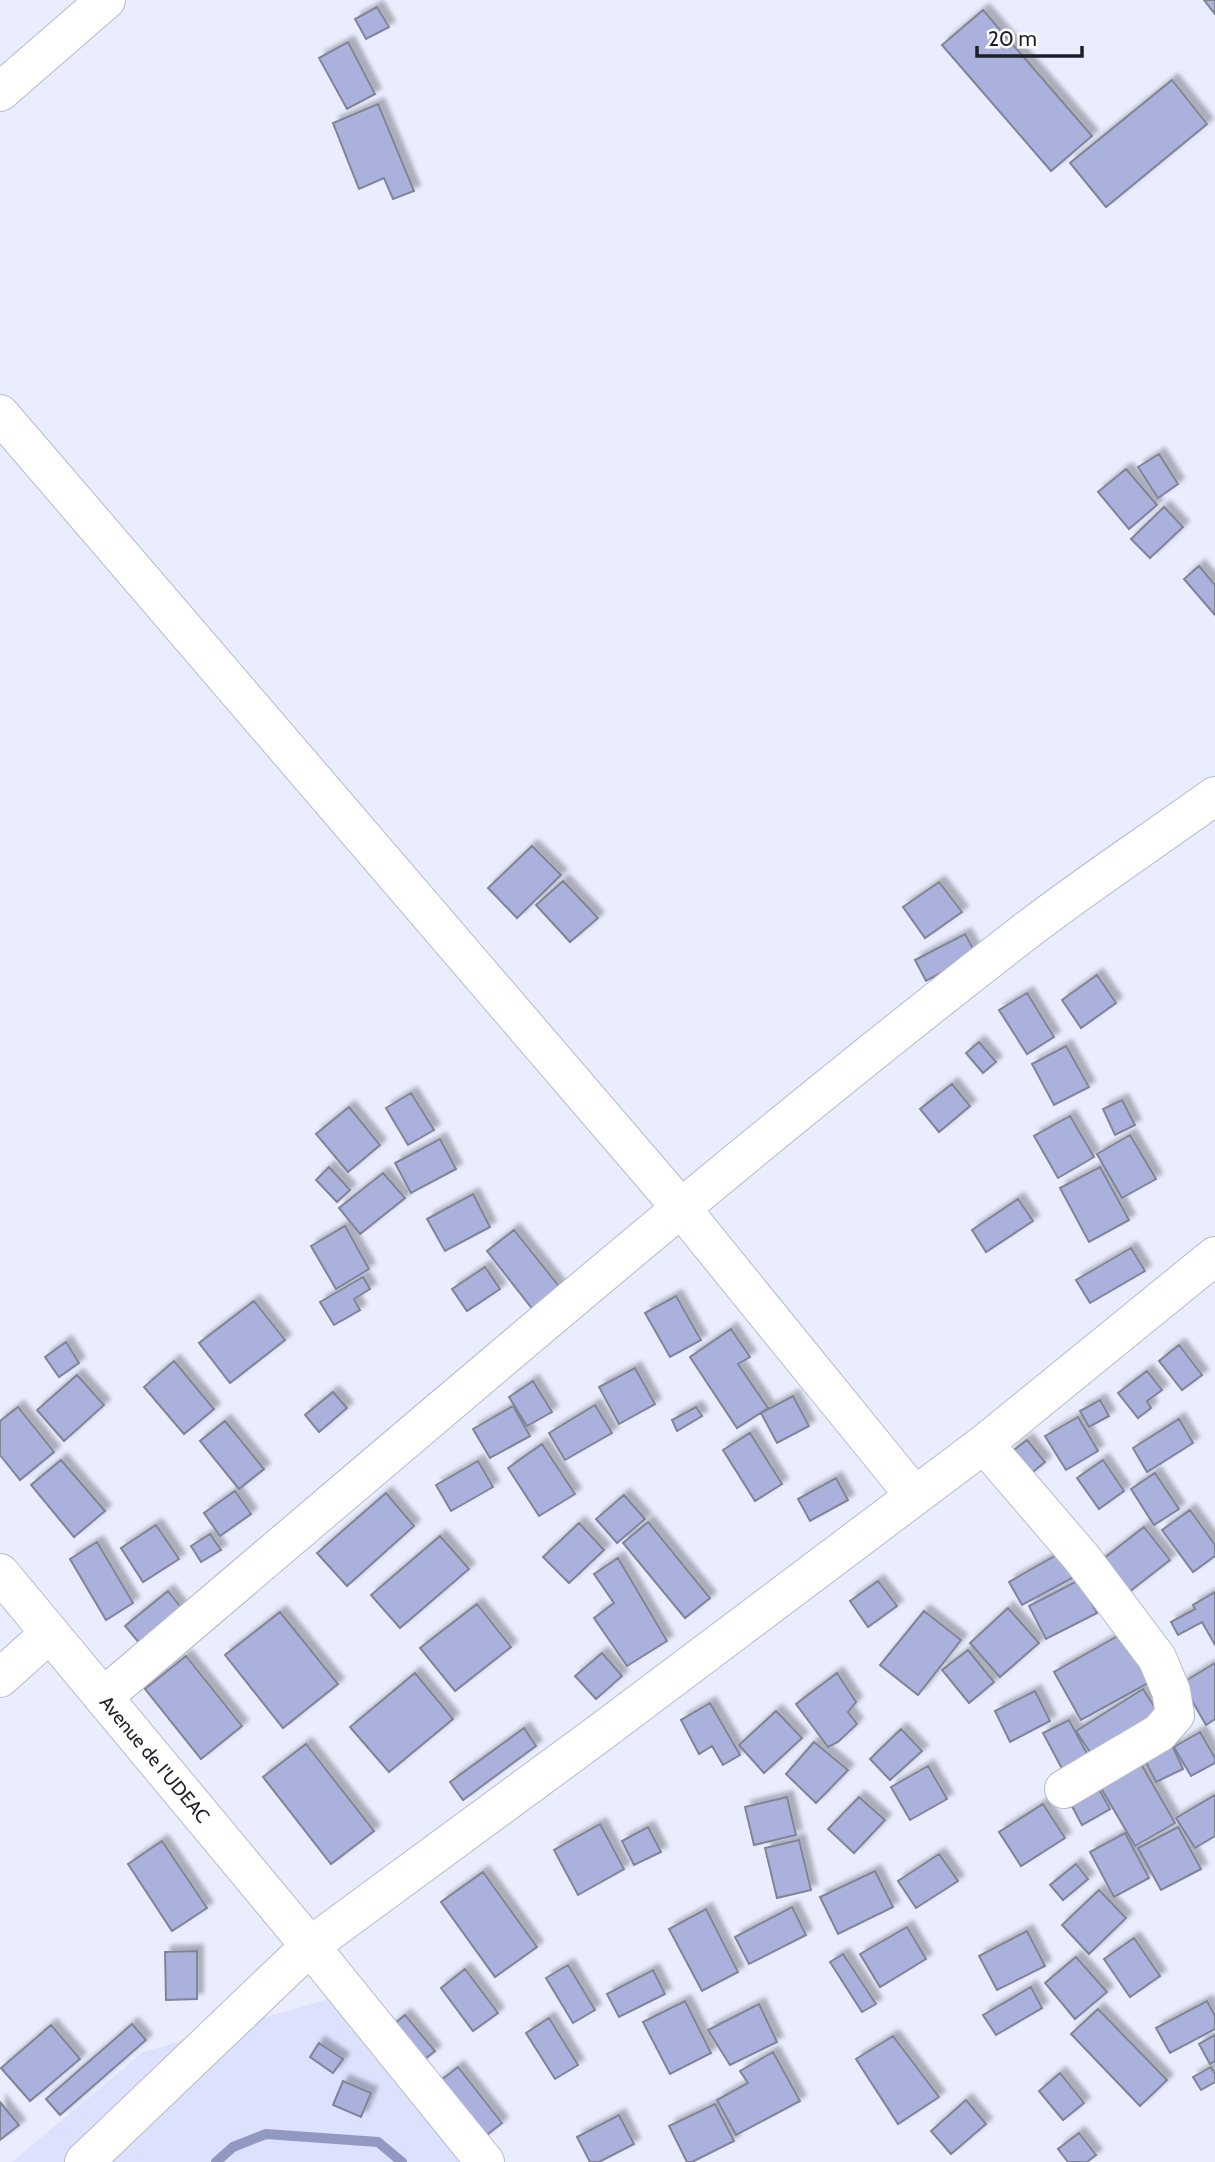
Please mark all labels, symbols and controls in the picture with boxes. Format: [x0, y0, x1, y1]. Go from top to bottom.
scale bar [977, 14, 1082, 58]
text: 20 m [988, 26, 1037, 51]
street label: Avenue de I'UDEAC [95, 1691, 215, 1828]

